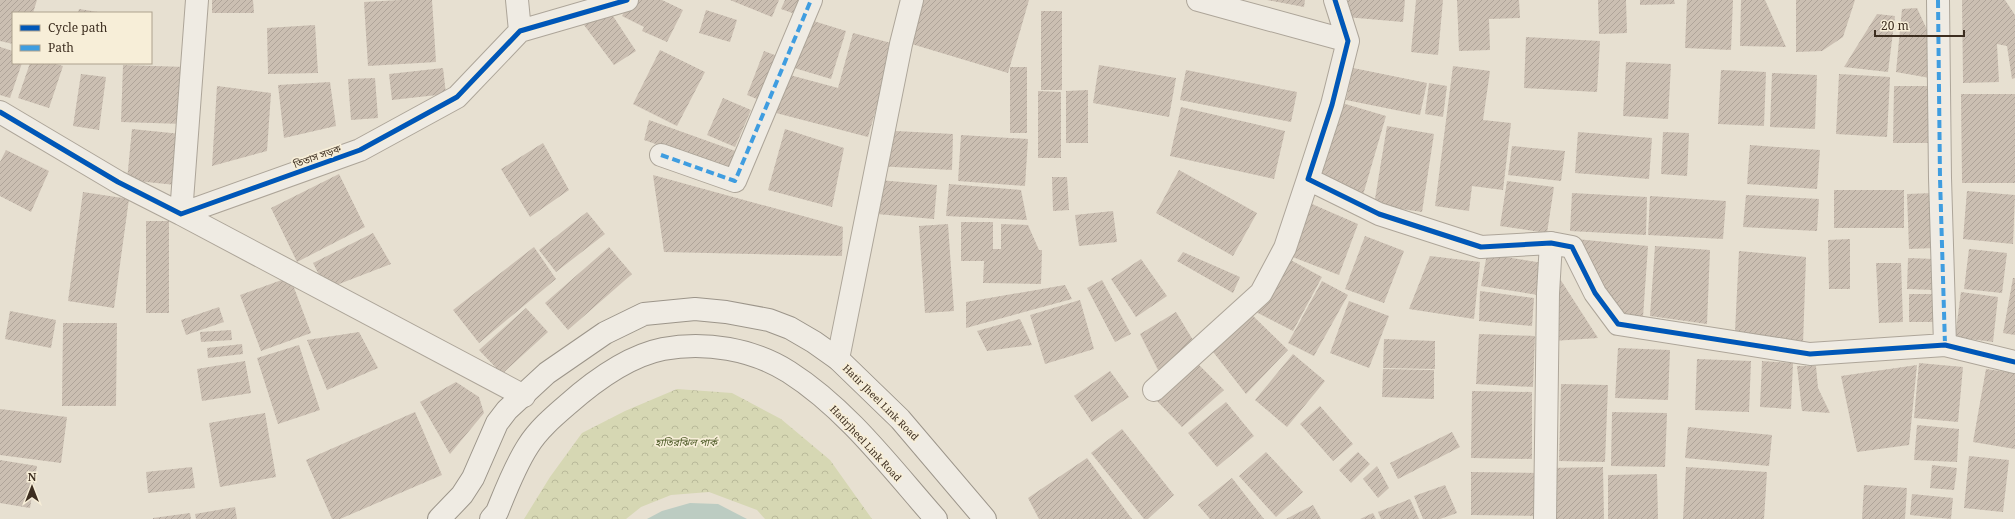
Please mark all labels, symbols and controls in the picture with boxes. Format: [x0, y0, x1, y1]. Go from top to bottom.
legend [12, 12, 152, 64]
scale bar [1875, 12, 1964, 38]
text: 20 m [1881, 17, 1909, 34]
text: Cycle path [48, 19, 108, 36]
text: Path [48, 39, 74, 56]
street label: তিতাস সড়ক [290, 141, 344, 171]
street label: Hatir Jheel Link Road [840, 361, 922, 443]
street label: Hatirjheel Link Road [827, 402, 905, 484]
park label: হাতিরঝিল পার্ক [655, 435, 719, 449]
north arrow [12, 467, 52, 507]
text: N [28, 469, 37, 484]

